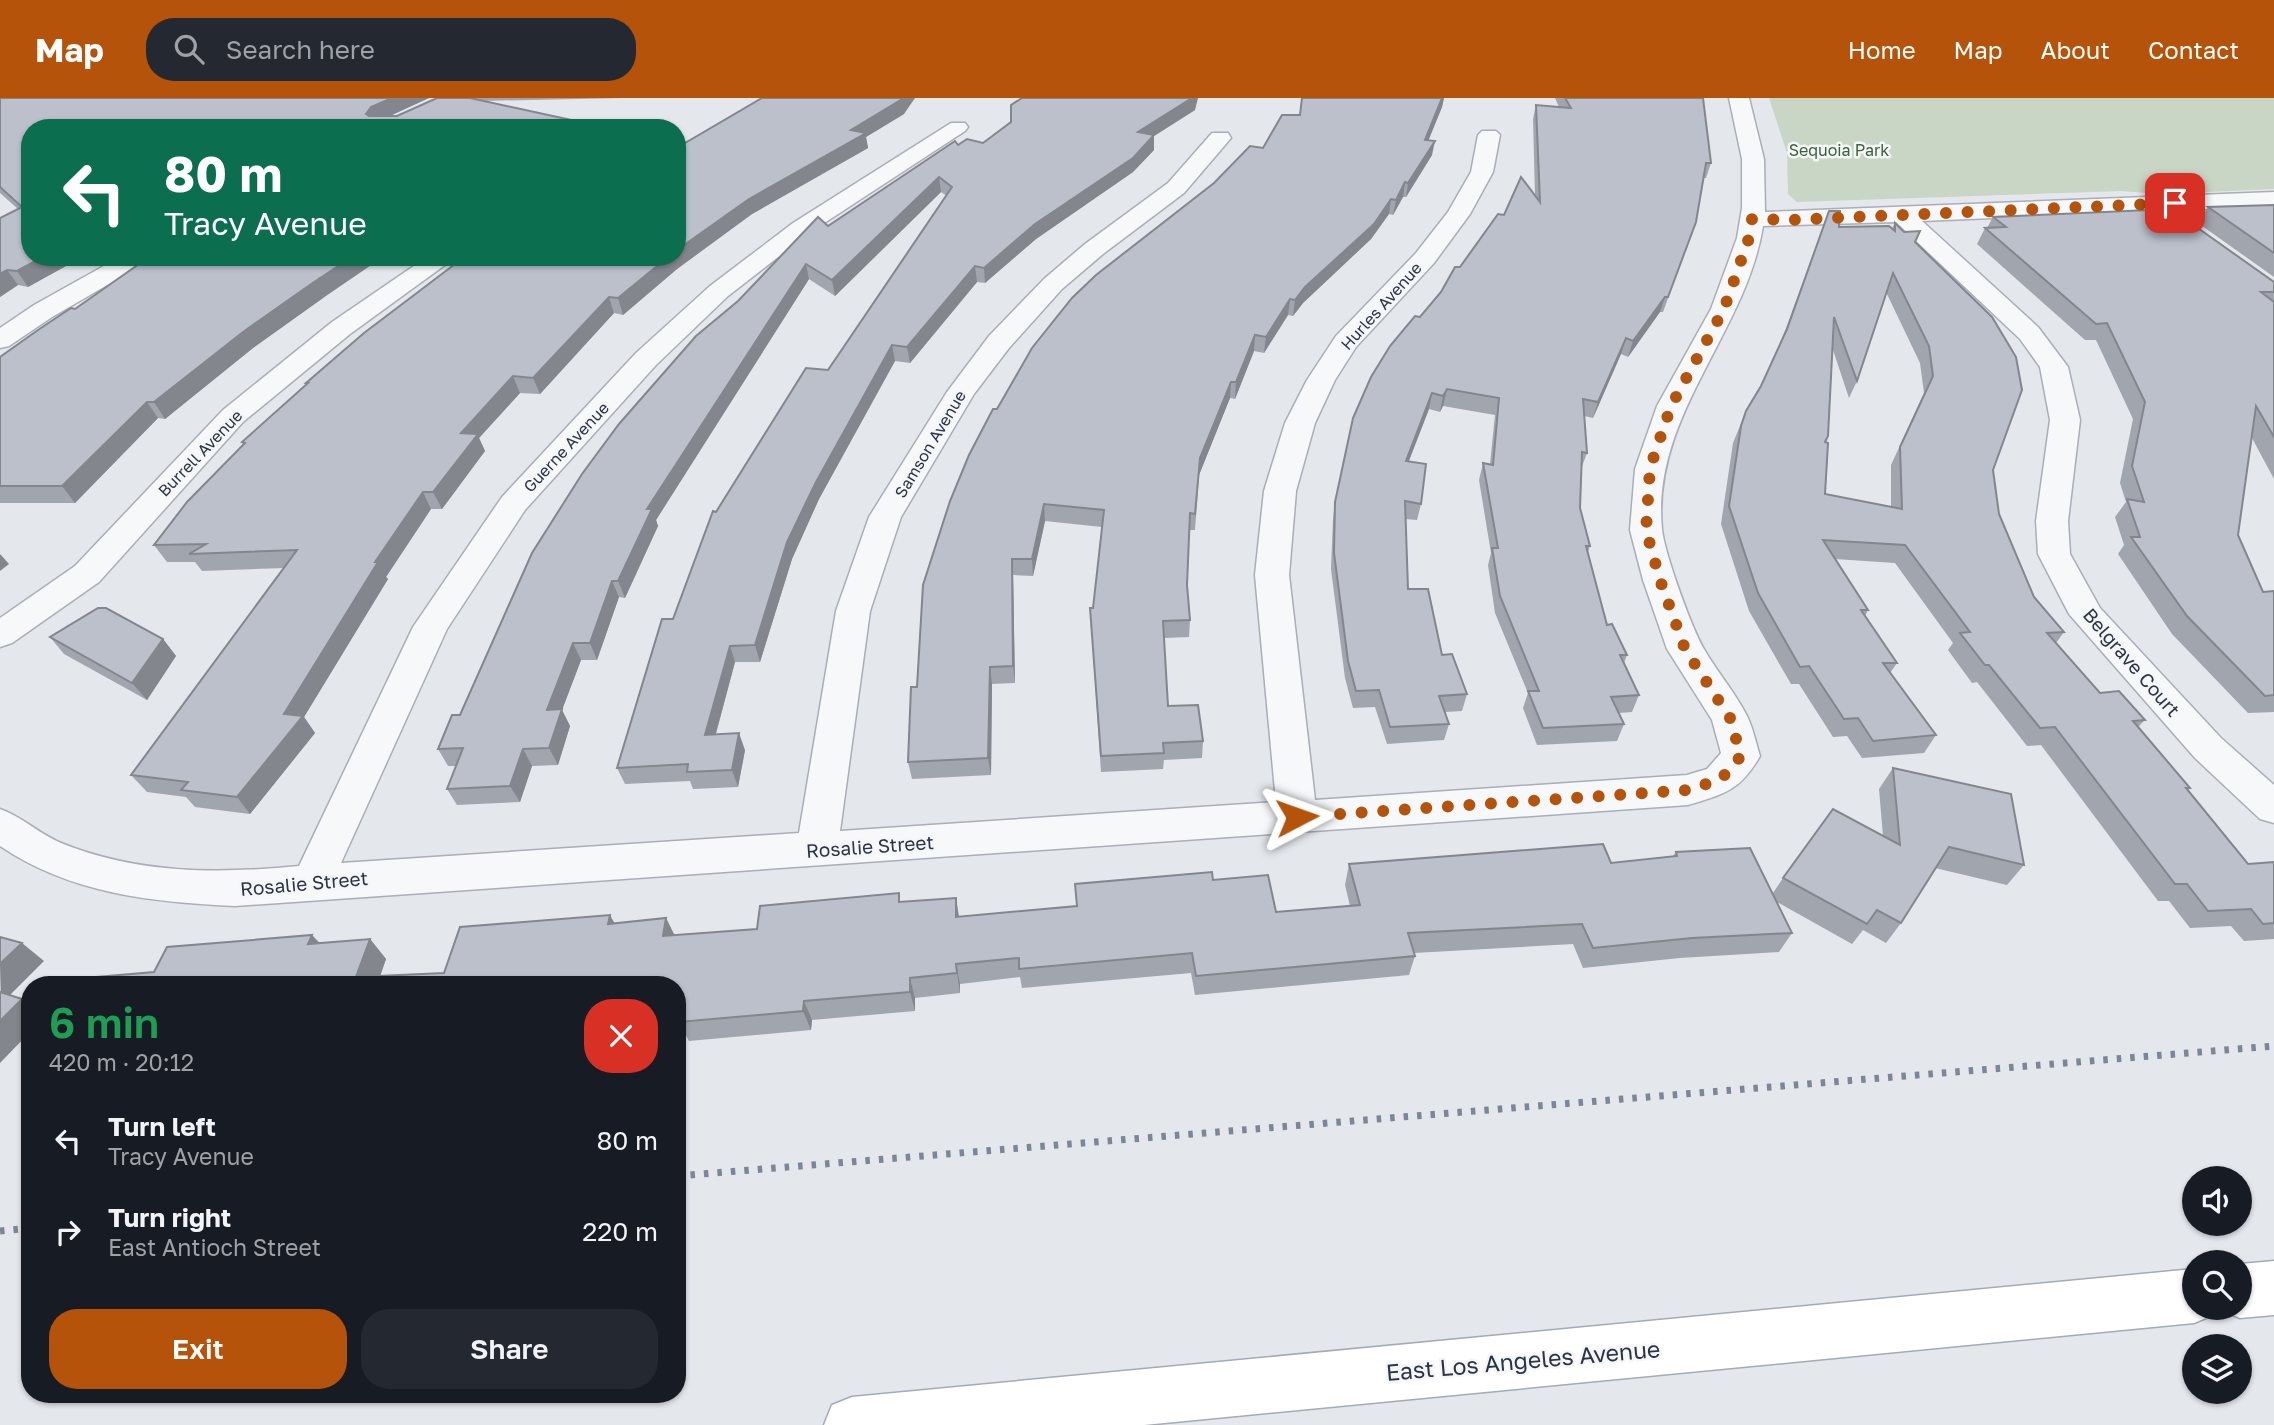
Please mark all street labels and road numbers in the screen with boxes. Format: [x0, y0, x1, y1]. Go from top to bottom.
street label: Hurles Avenue [1336, 258, 1426, 354]
street label: Samson Avenue [890, 387, 970, 501]
street label: Guerne Avenue [519, 398, 613, 496]
street label: Burrell Avenue [154, 406, 246, 500]
street label: Belgrave Court [2079, 603, 2185, 721]
street label: Rosalie Street [805, 830, 935, 862]
street label: Rosalie Street [239, 866, 369, 900]
street label: East Los Angeles Avenue [1385, 1334, 1661, 1386]

